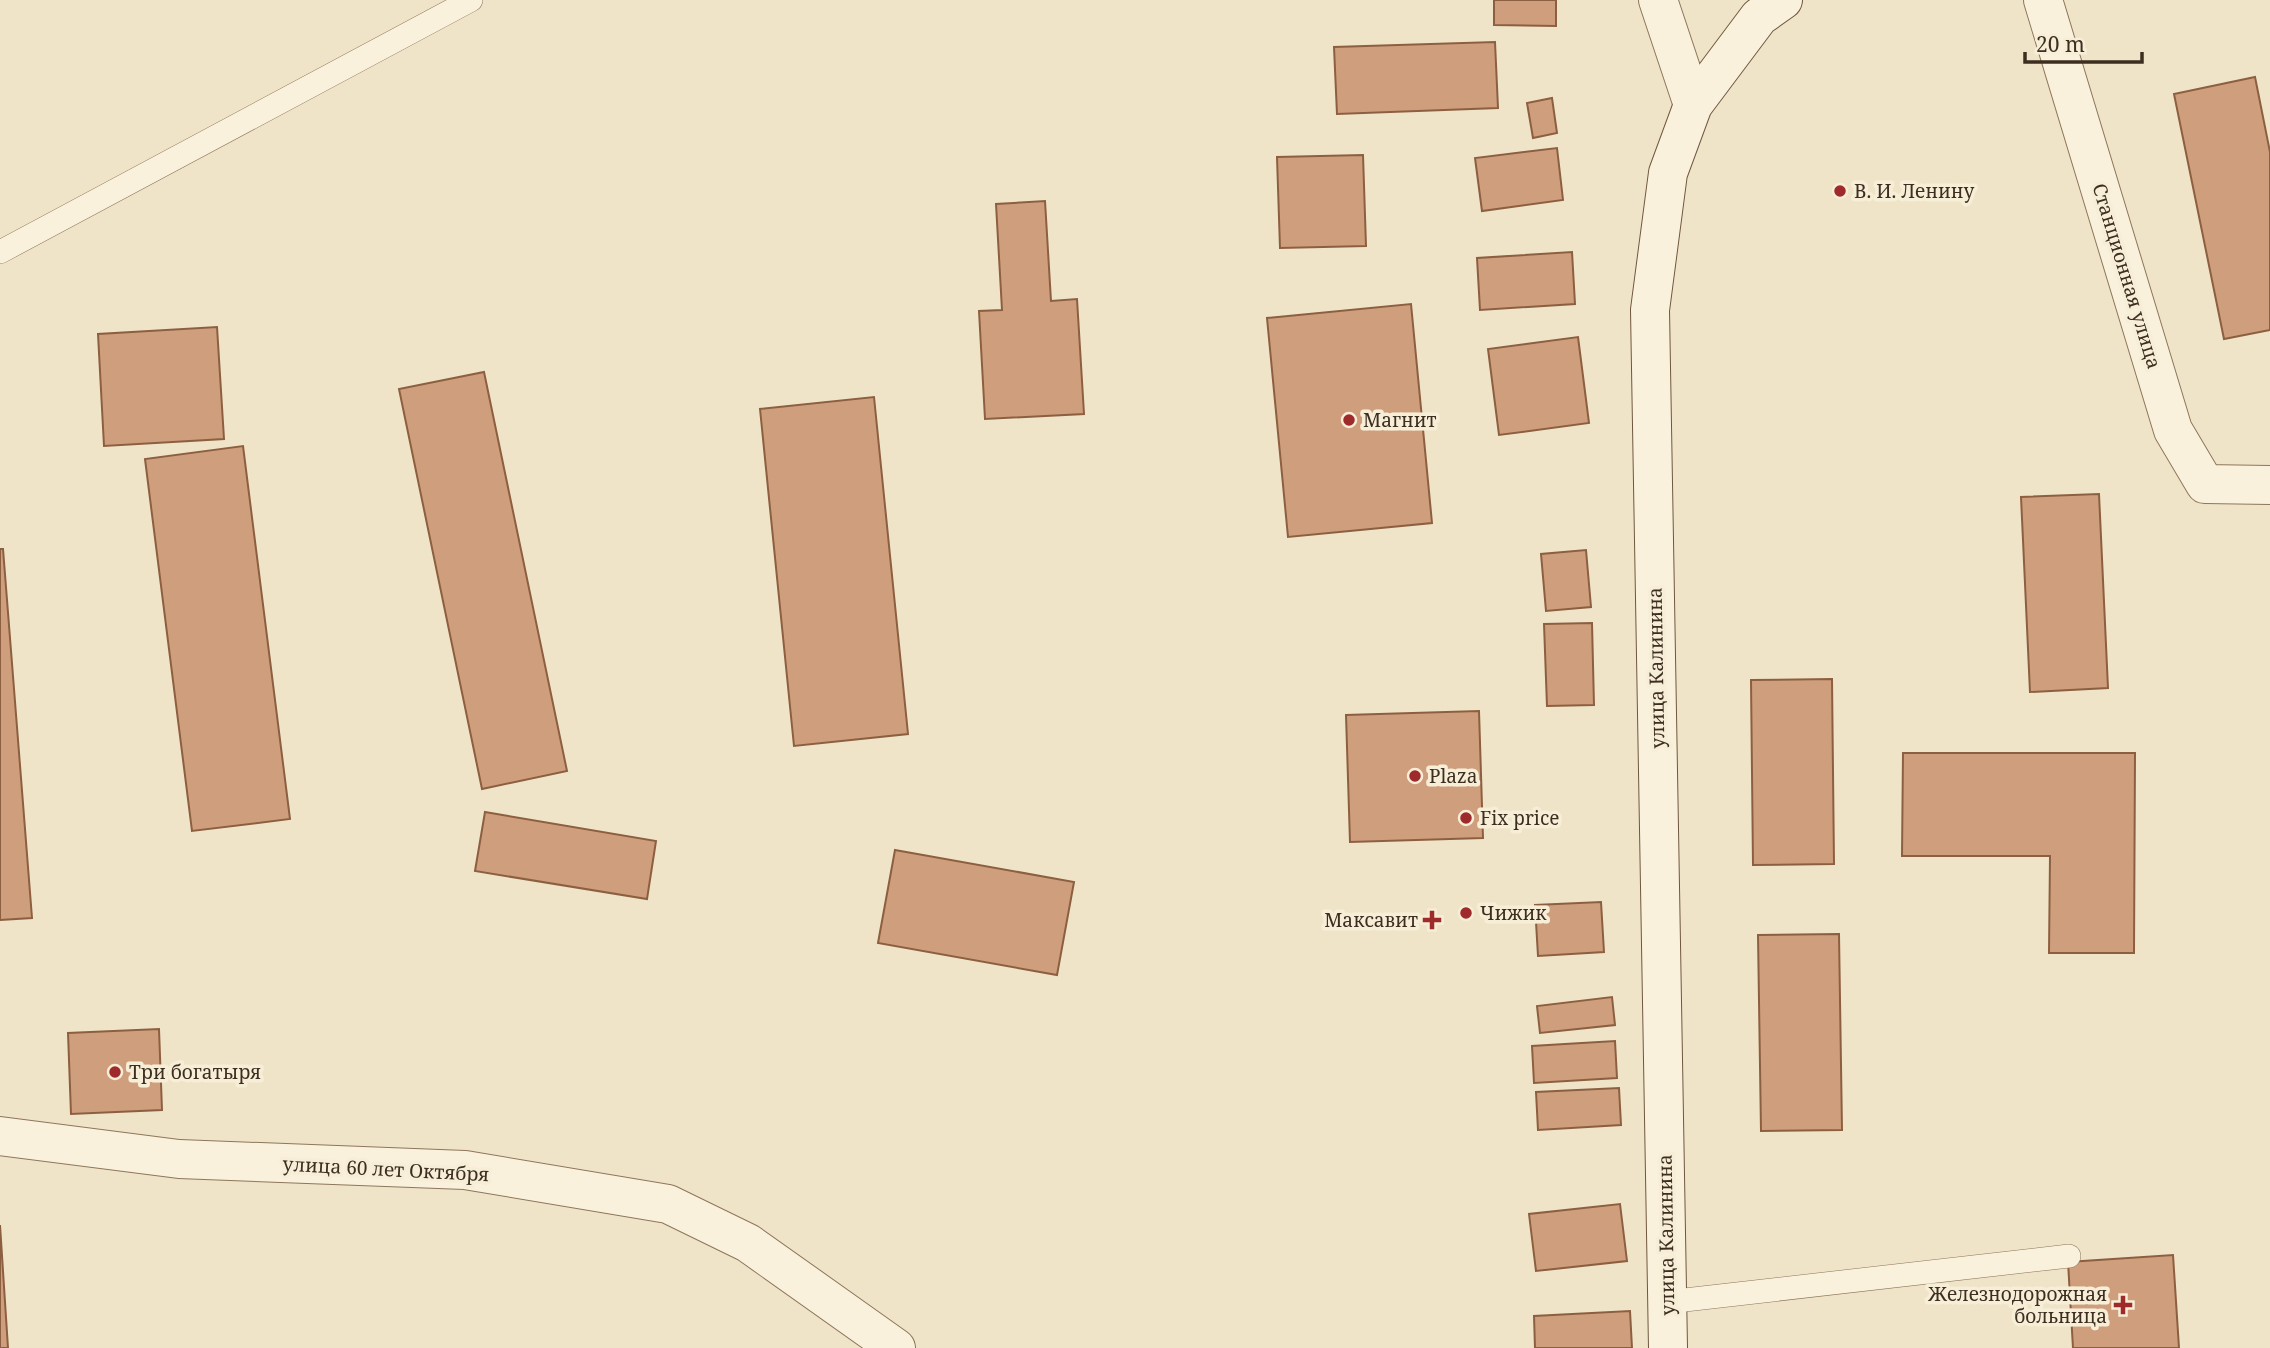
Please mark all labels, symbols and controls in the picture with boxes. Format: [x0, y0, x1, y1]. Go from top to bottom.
scale bar [2025, 21, 2142, 65]
text: 20 m [2036, 30, 2085, 58]
place label: В. И. Ленину [1854, 178, 1975, 204]
street label: Станционная улица [2086, 180, 2168, 372]
marker: В. И. Ленину [1832, 183, 1848, 199]
place label: Магнит [1363, 407, 1437, 433]
marker: Магнит [1341, 412, 1357, 428]
street label: улица Калинина [1642, 587, 1670, 749]
place label: Plaza [1429, 763, 1477, 789]
marker: Plaza [1407, 768, 1423, 784]
place label: Fix price [1480, 805, 1559, 831]
marker: Fix price [1458, 810, 1474, 826]
place label: Чижик [1480, 900, 1547, 926]
marker: Чижик [1458, 905, 1474, 921]
place label: Максавит [1324, 907, 1418, 933]
marker: Максавит [1424, 912, 1440, 928]
place label: Три богатыря [129, 1059, 261, 1085]
marker: Три богатыря [107, 1064, 123, 1080]
street label: улица 60 лет Октября [282, 1151, 490, 1187]
street label: улица Калинина [1652, 1154, 1680, 1316]
place label: Железнодорожная больница [1927, 1281, 2107, 1329]
marker: Железнодорожная больница [2113, 1295, 2133, 1315]

